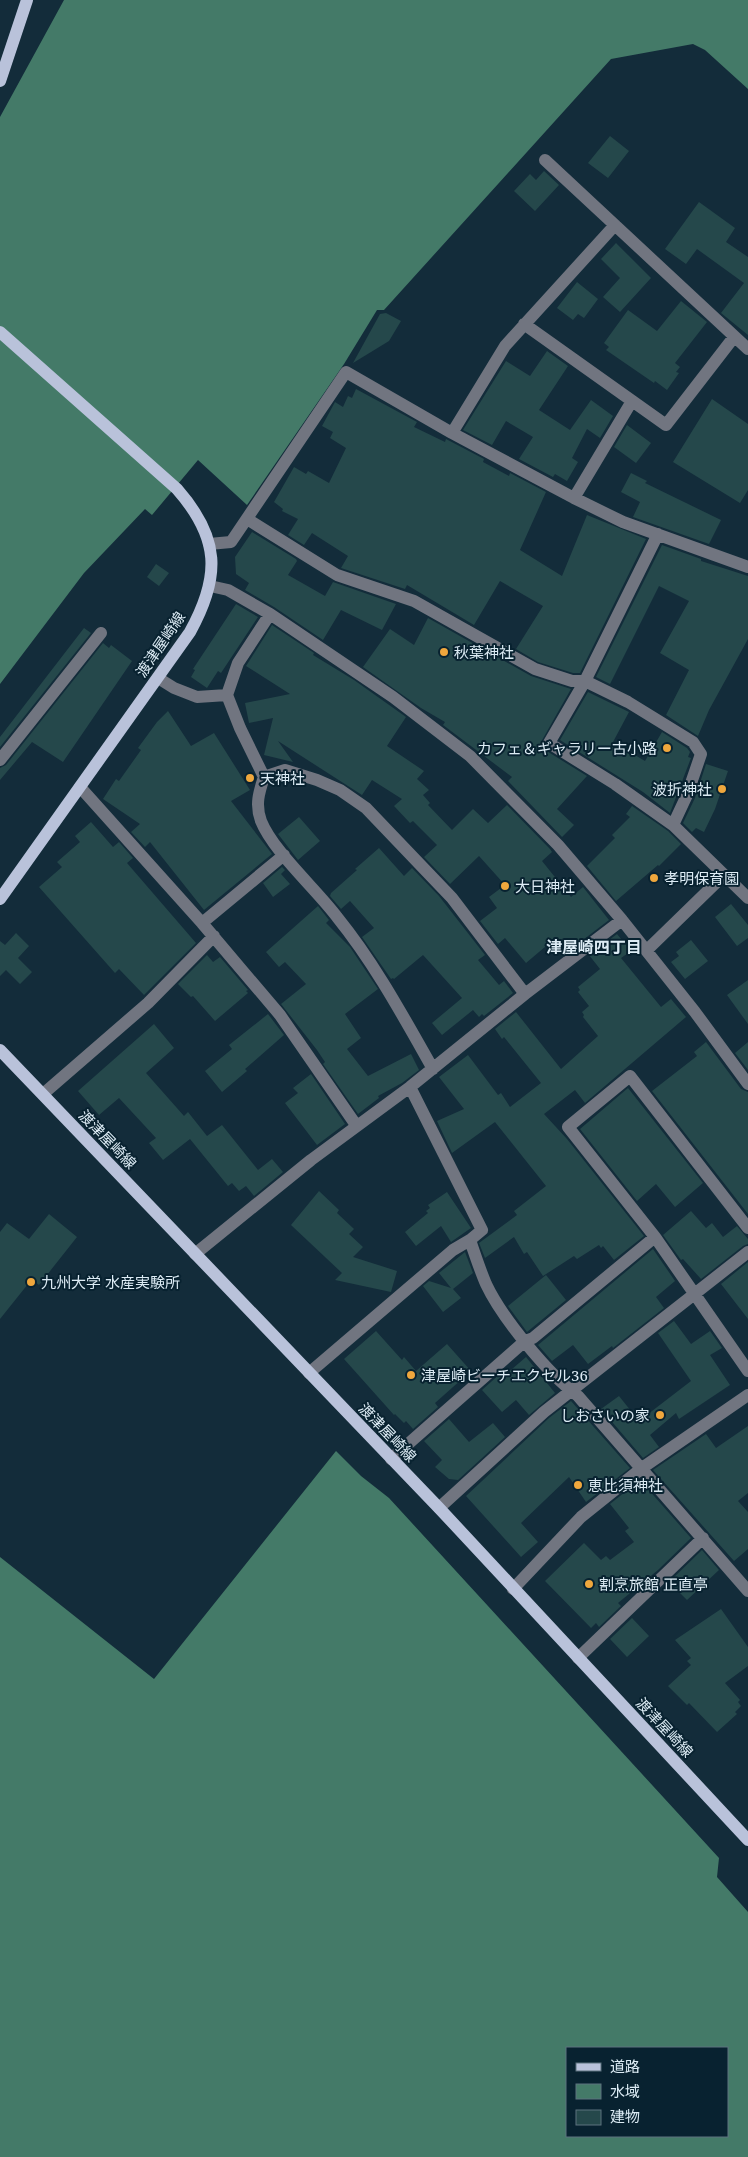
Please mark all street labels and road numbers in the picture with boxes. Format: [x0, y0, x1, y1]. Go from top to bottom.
street label: 渡津屋崎線 [131, 607, 189, 681]
street label: 渡津屋崎線 [75, 1105, 141, 1173]
street label: 渡津屋崎線 [355, 1398, 421, 1466]
street label: 渡津屋崎線 [632, 1693, 698, 1761]

